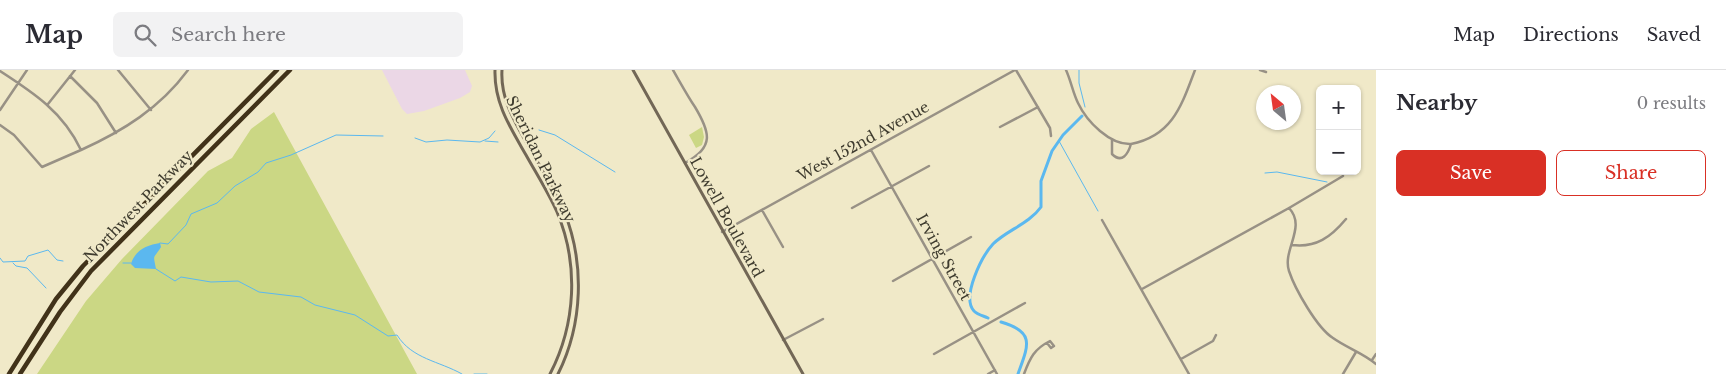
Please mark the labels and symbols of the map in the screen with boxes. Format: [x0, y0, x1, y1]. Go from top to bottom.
north arrow [1256, 85, 1301, 130]
street label: Sheridan Parkway [502, 92, 580, 226]
street label: West 152nd Avenue [793, 97, 932, 186]
street label: Northwest Parkway [80, 146, 197, 266]
street label: Lowell Boulevard [686, 154, 768, 280]
street label: Irving Street [912, 210, 976, 304]

